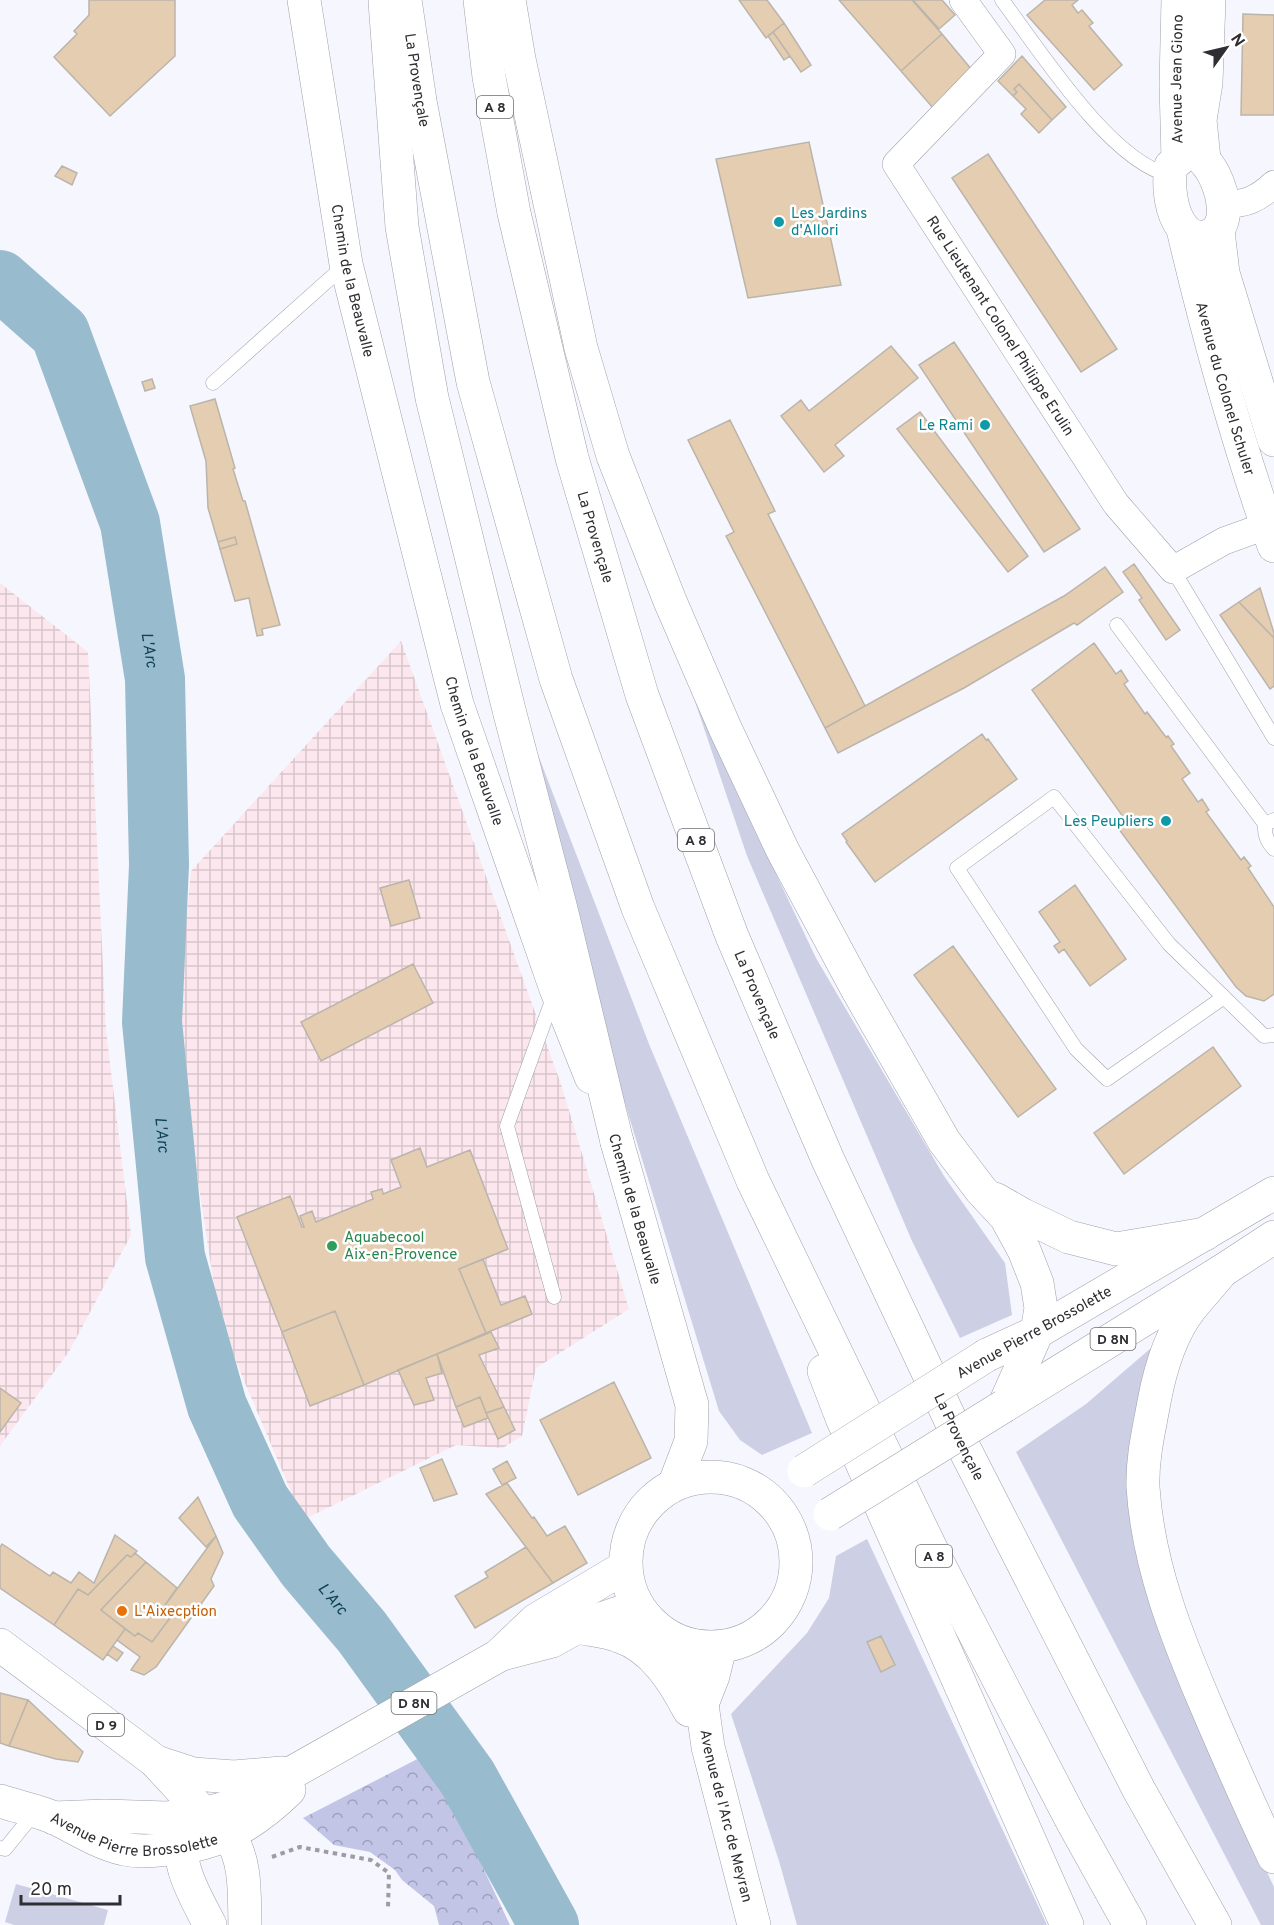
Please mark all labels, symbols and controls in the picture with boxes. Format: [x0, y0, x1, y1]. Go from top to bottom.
street label: Avenue Jean Giono [1168, 14, 1189, 144]
north arrow [1196, 18, 1256, 78]
text: N [1225, 30, 1248, 51]
street label: La Provençale [399, 32, 433, 129]
road number: A 8 [477, 96, 513, 118]
street label: Chemin de la Beauvalle [326, 203, 377, 360]
place label: Les Jardins d'Allori [791, 205, 867, 241]
street label: Rue Lieutenant Colonel Philippe Erulin [921, 213, 1078, 440]
marker: Les Jardins d'Allori [772, 215, 786, 229]
street label: Avenue du Colonel Schuler [1190, 300, 1258, 478]
place label: Le Rami [919, 417, 973, 436]
marker: Le Rami [978, 418, 992, 432]
street label: La Provençale [571, 489, 616, 586]
water label: L'Arc [136, 631, 161, 670]
street label: Chemin de la Beauvalle [439, 675, 507, 829]
place label: Les Peupliers [1064, 813, 1154, 832]
marker: Les Peupliers [1159, 814, 1173, 828]
road number: A 8 [678, 829, 714, 851]
street label: La Provençale [728, 948, 783, 1043]
water label: L'Arc [149, 1116, 173, 1154]
street label: Chemin de la Beauvalle [603, 1132, 664, 1287]
place label: Aquabecool Aix-en-Provence [344, 1229, 457, 1265]
marker: Aquabecool Aix-en-Provence [325, 1239, 339, 1253]
street label: Avenue Pierre Brossolette [954, 1283, 1116, 1384]
road number: D 8N [1090, 1328, 1136, 1350]
street label: La Provençale [928, 1391, 987, 1484]
road number: A 8 [916, 1545, 952, 1567]
water label: L'Arc [313, 1580, 351, 1620]
place label: L'Aixecption [134, 1603, 217, 1622]
marker: L'Aixecption [115, 1604, 129, 1618]
road number: D 8N [392, 1692, 436, 1714]
road number: D 9 [88, 1714, 124, 1736]
street label: Avenue de l'Arc de Meyran [695, 1728, 756, 1905]
street label: Avenue Pierre Brossolette [47, 1809, 221, 1862]
scale bar [21, 1868, 120, 1906]
text: 20 m [30, 1879, 72, 1902]

